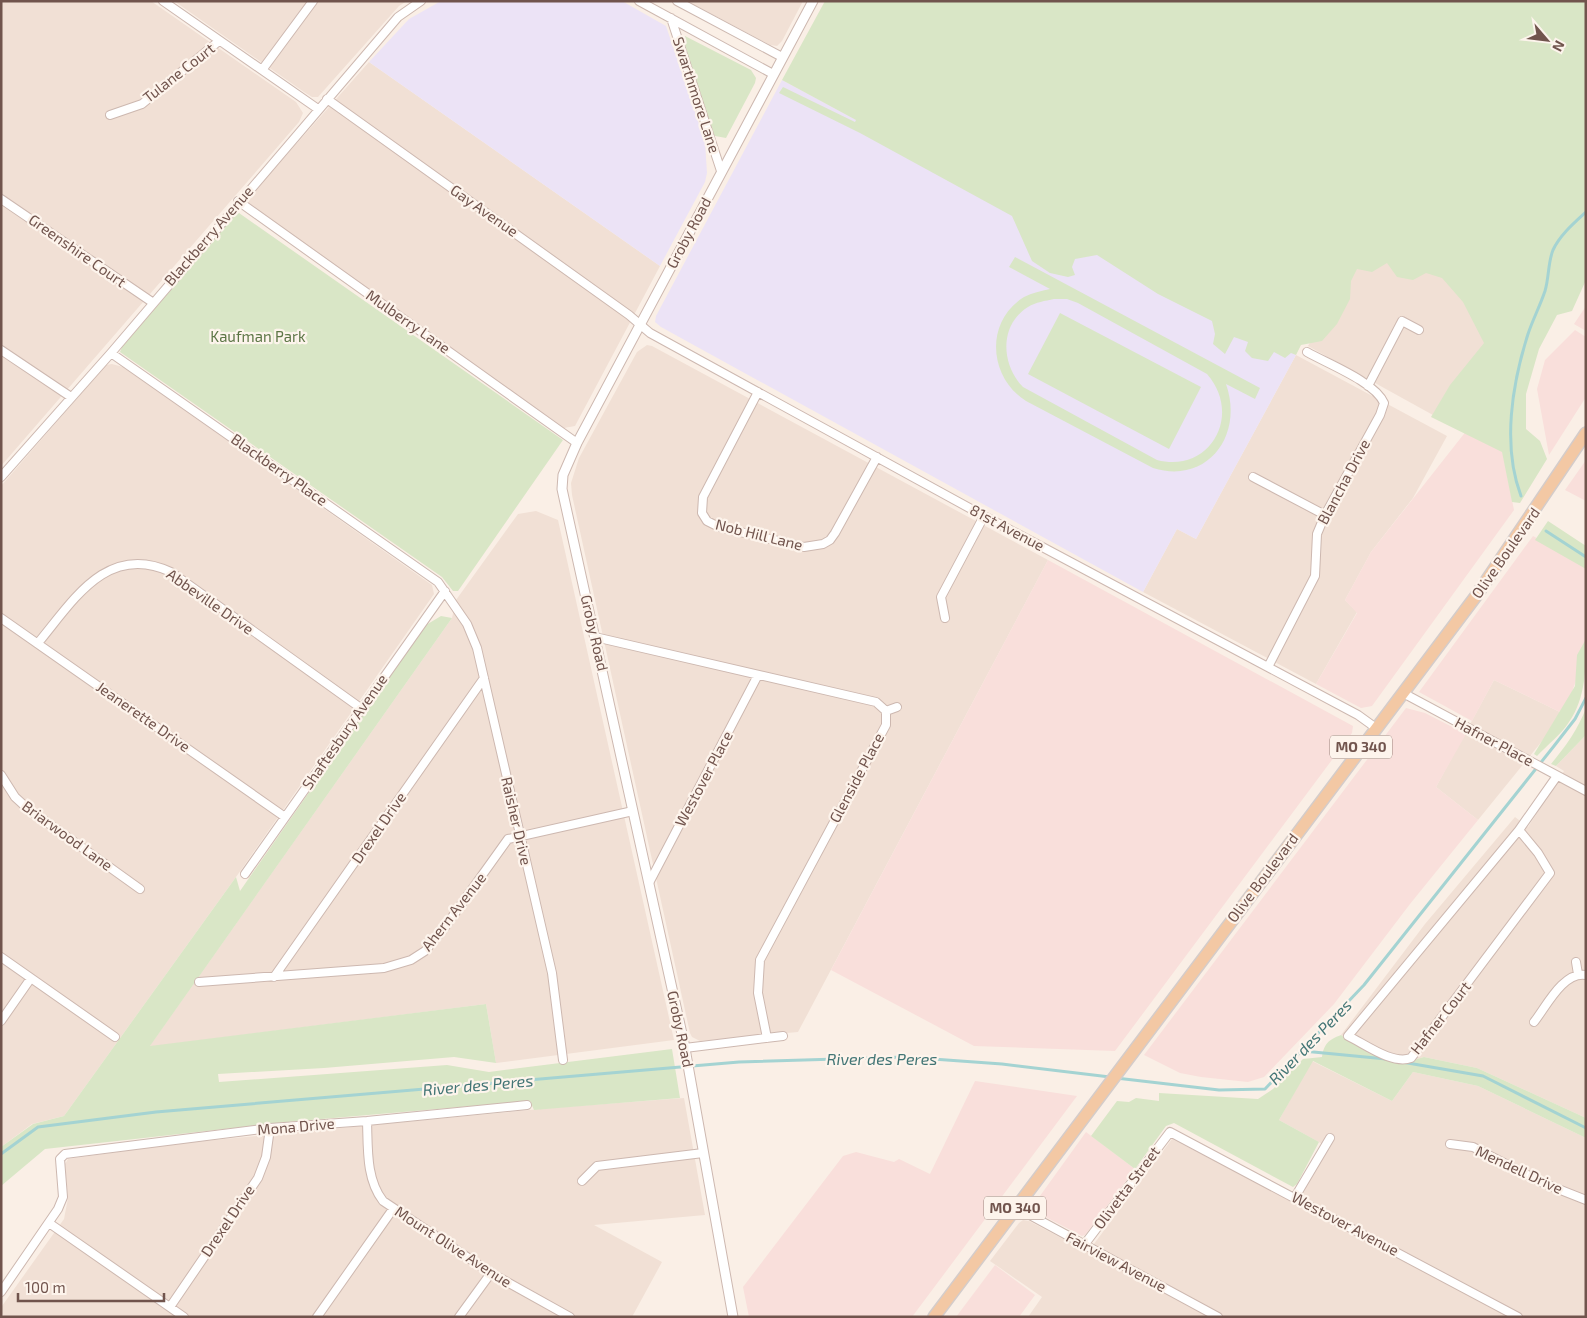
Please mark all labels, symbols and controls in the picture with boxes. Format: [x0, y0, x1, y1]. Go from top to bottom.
north arrow [1522, 15, 1572, 65]
street label: Swarthmore Lane [670, 34, 724, 155]
street label: Tulane Court [139, 38, 218, 106]
text: N [1549, 38, 1569, 55]
street label: Gay Avenue [447, 180, 522, 240]
street label: Blackberry Avenue [160, 182, 257, 289]
street label: Groby Road [662, 194, 714, 271]
street label: Greenshire Court [25, 210, 130, 291]
street label: Mulberry Lane [363, 286, 454, 357]
park label: Kaufman Park [210, 327, 306, 345]
street label: Blackberry Place [228, 429, 331, 509]
street label: Blancha Drive [1313, 436, 1373, 527]
street label: 81st Avenue [967, 500, 1048, 554]
street label: Olive Boulevard [1467, 503, 1543, 601]
street label: Nob Hill Lane [714, 514, 805, 554]
street label: Abbeville Drive [164, 565, 258, 638]
street label: Groby Road [577, 593, 612, 673]
street label: Shaftesbury Avenue [298, 670, 391, 792]
street label: Jeanerette Drive [93, 677, 194, 755]
street label: Hafner Place [1452, 713, 1537, 769]
street label: Westover Place [670, 728, 736, 829]
street label: Glenside Place [825, 730, 887, 825]
road number: MO 340 [1330, 736, 1392, 759]
street label: Raisher Drive [498, 775, 536, 867]
street label: Drexel Drive [347, 788, 409, 866]
street label: Briarwood Lane [19, 796, 116, 874]
street label: Olive Boulevard [1223, 829, 1302, 925]
street label: Ahern Avenue [417, 869, 489, 954]
street label: Hafner Court [1406, 977, 1474, 1057]
street label: Groby Road [664, 989, 698, 1069]
water label: River des Peres [1264, 995, 1355, 1088]
water label: River des Peres [827, 1049, 937, 1068]
water label: River des Peres [422, 1070, 534, 1099]
street label: Mona Drive [256, 1114, 335, 1138]
street label: Mendell Drive [1473, 1141, 1566, 1197]
street label: Olivetta Street [1089, 1142, 1163, 1232]
street label: Drexel Drive [197, 1181, 258, 1260]
street label: Westover Avenue [1289, 1187, 1402, 1259]
road number: MO 340 [984, 1196, 1046, 1220]
street label: Mount Olive Avenue [392, 1202, 515, 1291]
street label: Fairview Avenue [1063, 1227, 1170, 1295]
scale bar [18, 1270, 164, 1302]
text: 100 m [25, 1278, 66, 1296]

